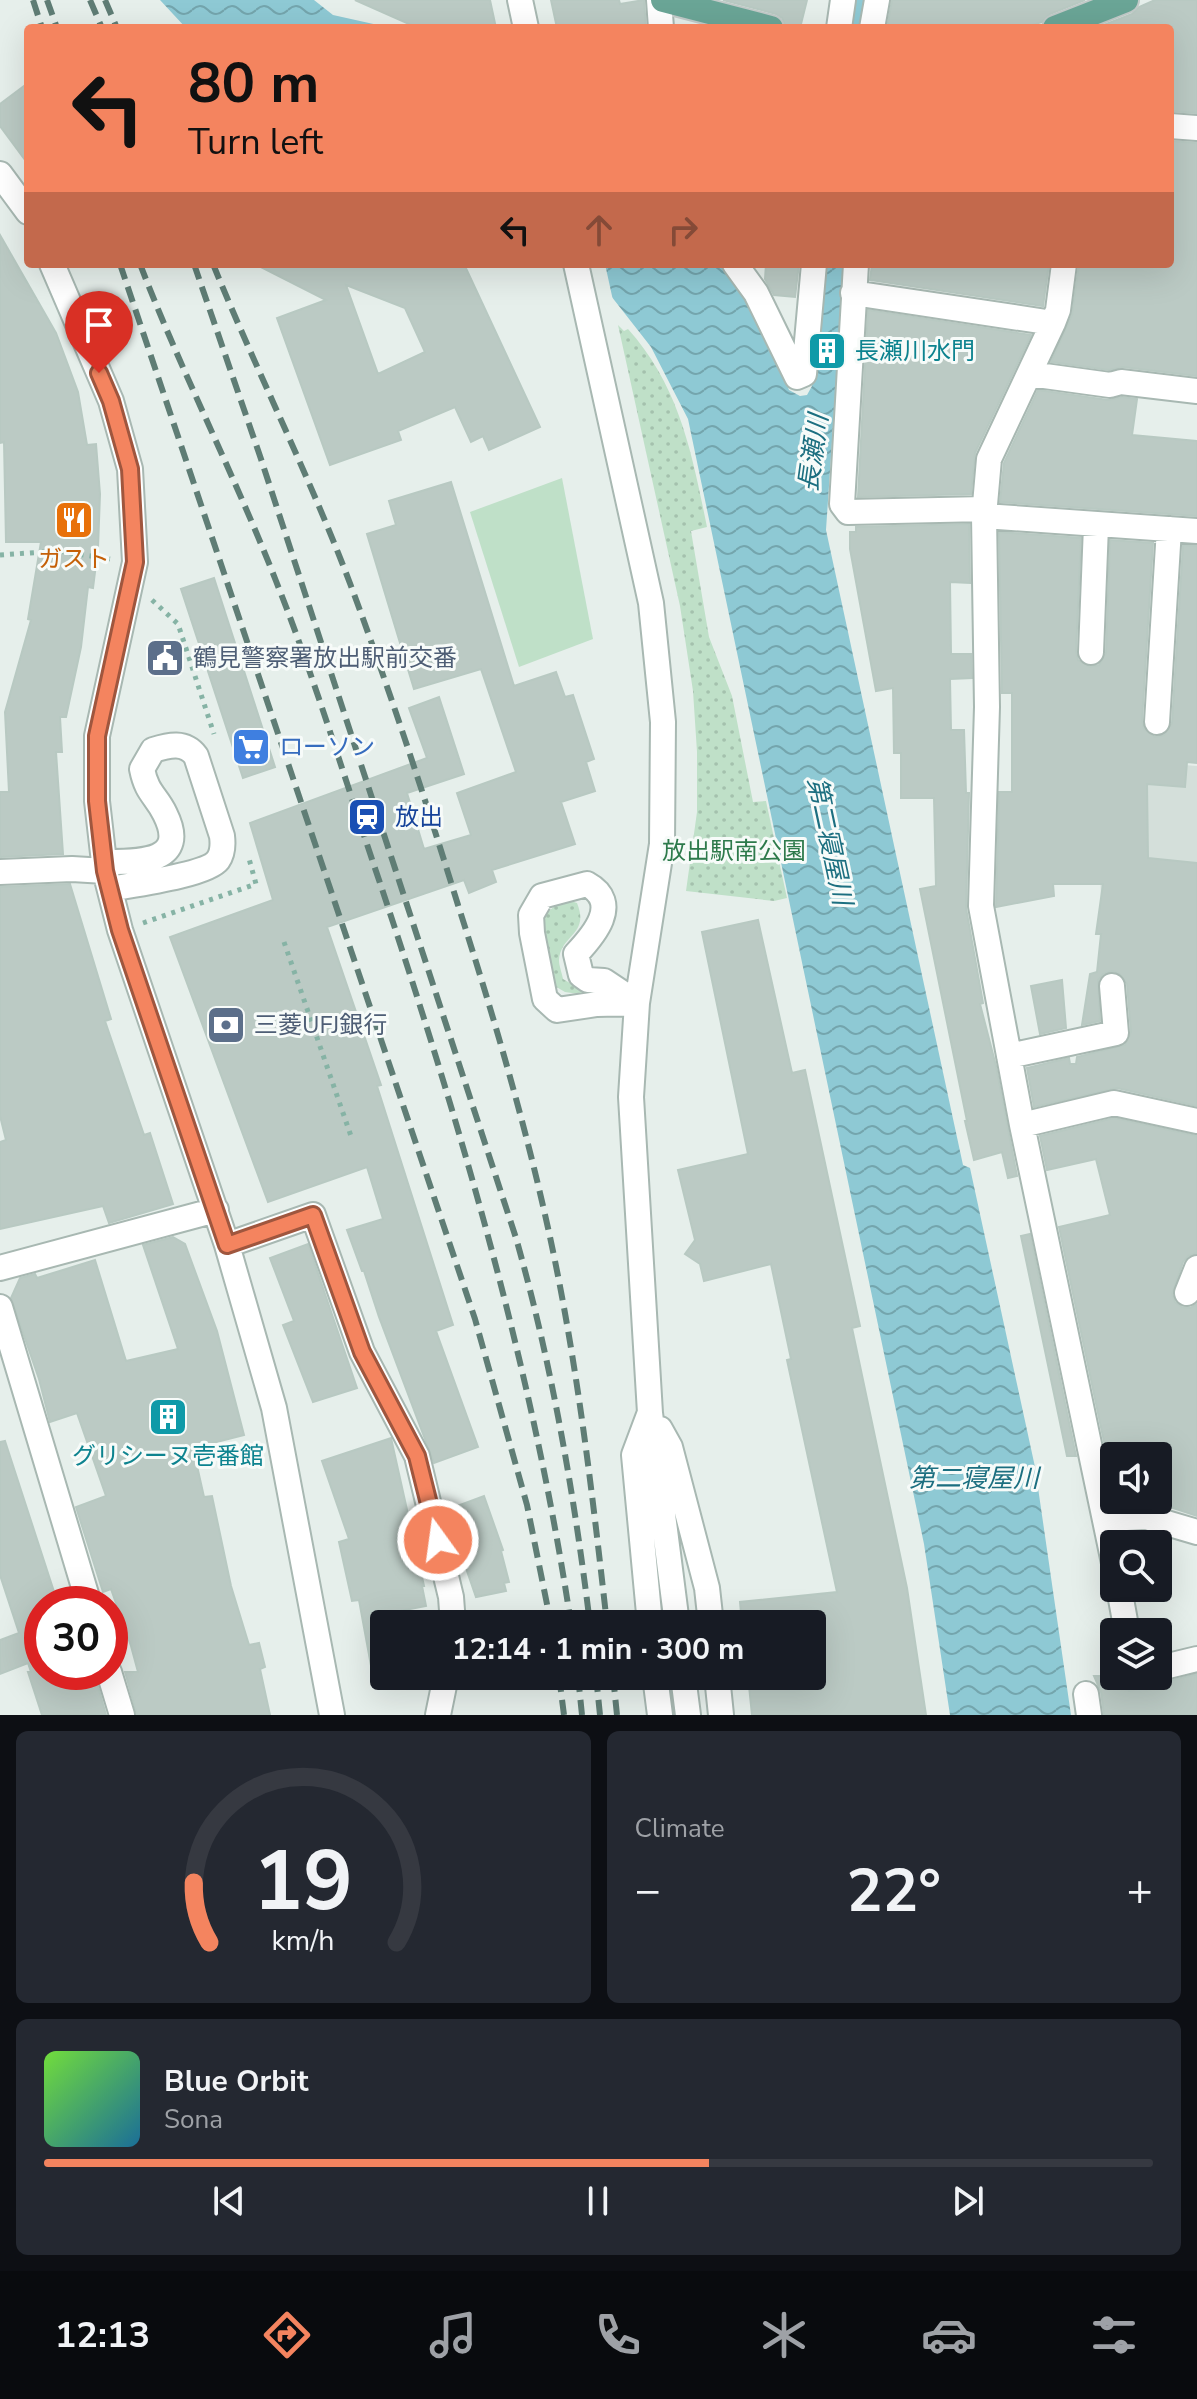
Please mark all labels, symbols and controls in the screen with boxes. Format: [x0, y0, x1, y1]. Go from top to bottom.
text: 80 m [188, 45, 319, 122]
icon: left [56, 56, 160, 160]
text: Turn left [188, 118, 323, 167]
icon: left [493, 208, 537, 252]
icon: ahead [577, 208, 621, 252]
icon: right [661, 208, 705, 252]
pin [65, 291, 133, 373]
icon: arrive [77, 303, 121, 347]
building icon: 長瀬川水門 [806, 330, 848, 372]
place label: 長瀬川水門 [855, 335, 975, 367]
water label: 長瀬川 [791, 409, 837, 494]
restaurant icon: ガスト [53, 499, 95, 541]
place label: ガスト [38, 543, 110, 575]
public building icon: 鶴見警察署放出駅前交番 [144, 637, 186, 679]
place label: 鶴見警察署放出駅前交番 [193, 642, 457, 674]
supermarket icon: ローソン [230, 726, 272, 768]
place label: ローソン [279, 731, 375, 763]
water label: 第二寝屋川 [799, 774, 861, 911]
station icon: 放出 [346, 796, 388, 838]
place label: 放出 [395, 801, 443, 833]
park label: 放出駅南公園 [662, 835, 806, 867]
bank icon: 三菱UFJ銀行 [205, 1004, 247, 1046]
place label: 三菱UFJ銀行 [254, 1009, 387, 1041]
building icon: グリシーヌ壱番館 [147, 1396, 189, 1438]
place label: グリシーヌ壱番館 [72, 1440, 264, 1472]
map controls [1100, 1442, 1172, 1690]
button: sound [1100, 1442, 1172, 1514]
water label: 第二寝屋川 [909, 1461, 1042, 1496]
position arrow [396, 1498, 480, 1582]
button: search [1100, 1530, 1172, 1602]
speed limit sign: 30 [24, 1586, 128, 1690]
button: layers [1100, 1618, 1172, 1690]
text: 12:14 · 1 min · 300 m [452, 1629, 744, 1670]
text: Climate [635, 1811, 725, 1846]
text: 19 [253, 1825, 353, 1938]
text: 22° [846, 1850, 941, 1932]
text: − [635, 1861, 661, 1921]
text: + [1127, 1861, 1153, 1921]
text: km/h [272, 1921, 335, 1960]
text: Blue Orbit [164, 2061, 308, 2102]
text: Sona [164, 2102, 223, 2137]
icon: previous [207, 2179, 251, 2223]
icon: pause [576, 2179, 620, 2223]
icon: next [946, 2179, 990, 2223]
icon: directions [259, 2307, 315, 2363]
icon: music [425, 2307, 481, 2363]
icon: phone [590, 2307, 646, 2363]
icon: climate [756, 2307, 812, 2363]
icon: car [921, 2307, 977, 2363]
icon: filters [1086, 2307, 1142, 2363]
text: 12:13 [55, 2311, 150, 2360]

